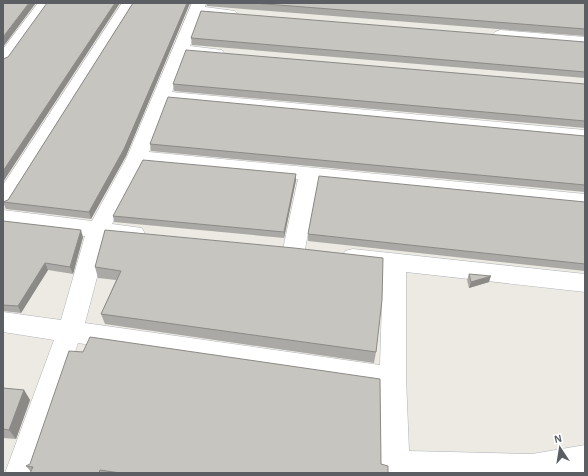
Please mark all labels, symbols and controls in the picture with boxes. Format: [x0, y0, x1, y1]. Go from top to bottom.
north arrow [540, 428, 580, 468]
text: N [553, 433, 563, 445]

